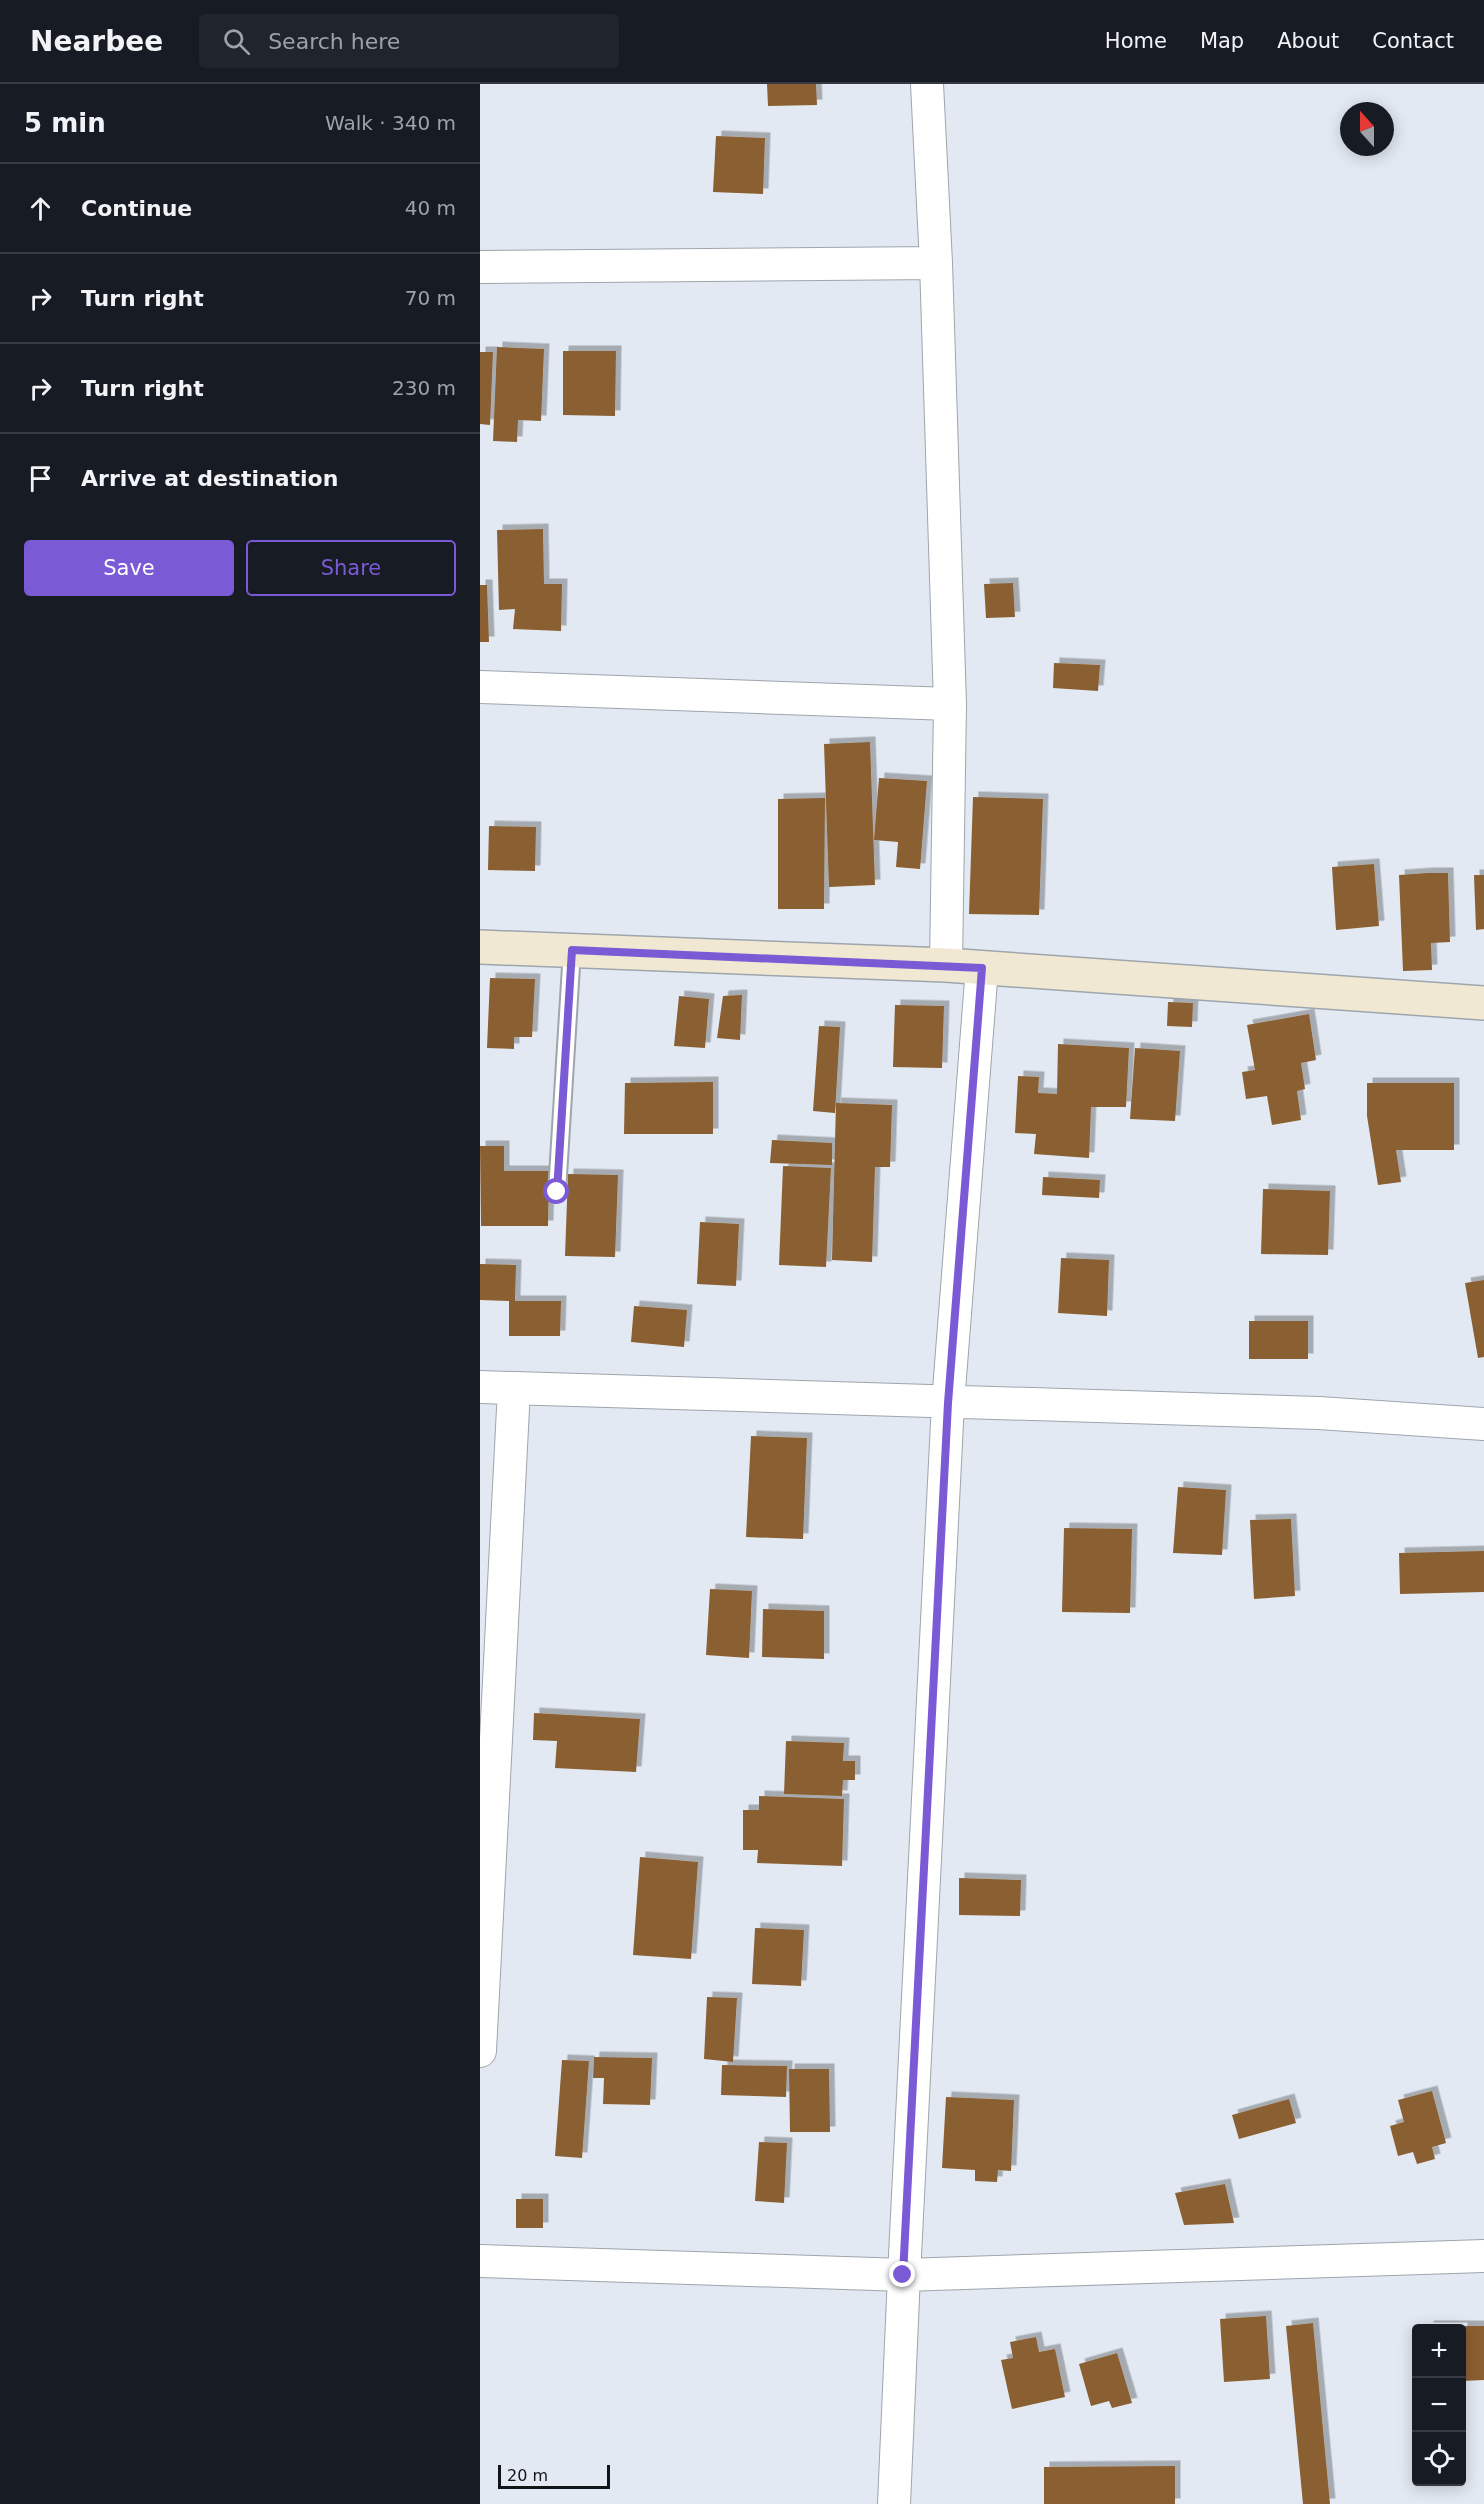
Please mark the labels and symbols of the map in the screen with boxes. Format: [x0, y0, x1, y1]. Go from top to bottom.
north arrow [1340, 102, 1394, 156]
route start [543, 1178, 569, 1204]
route end [889, 2261, 915, 2287]
scale bar [498, 2462, 610, 2490]

